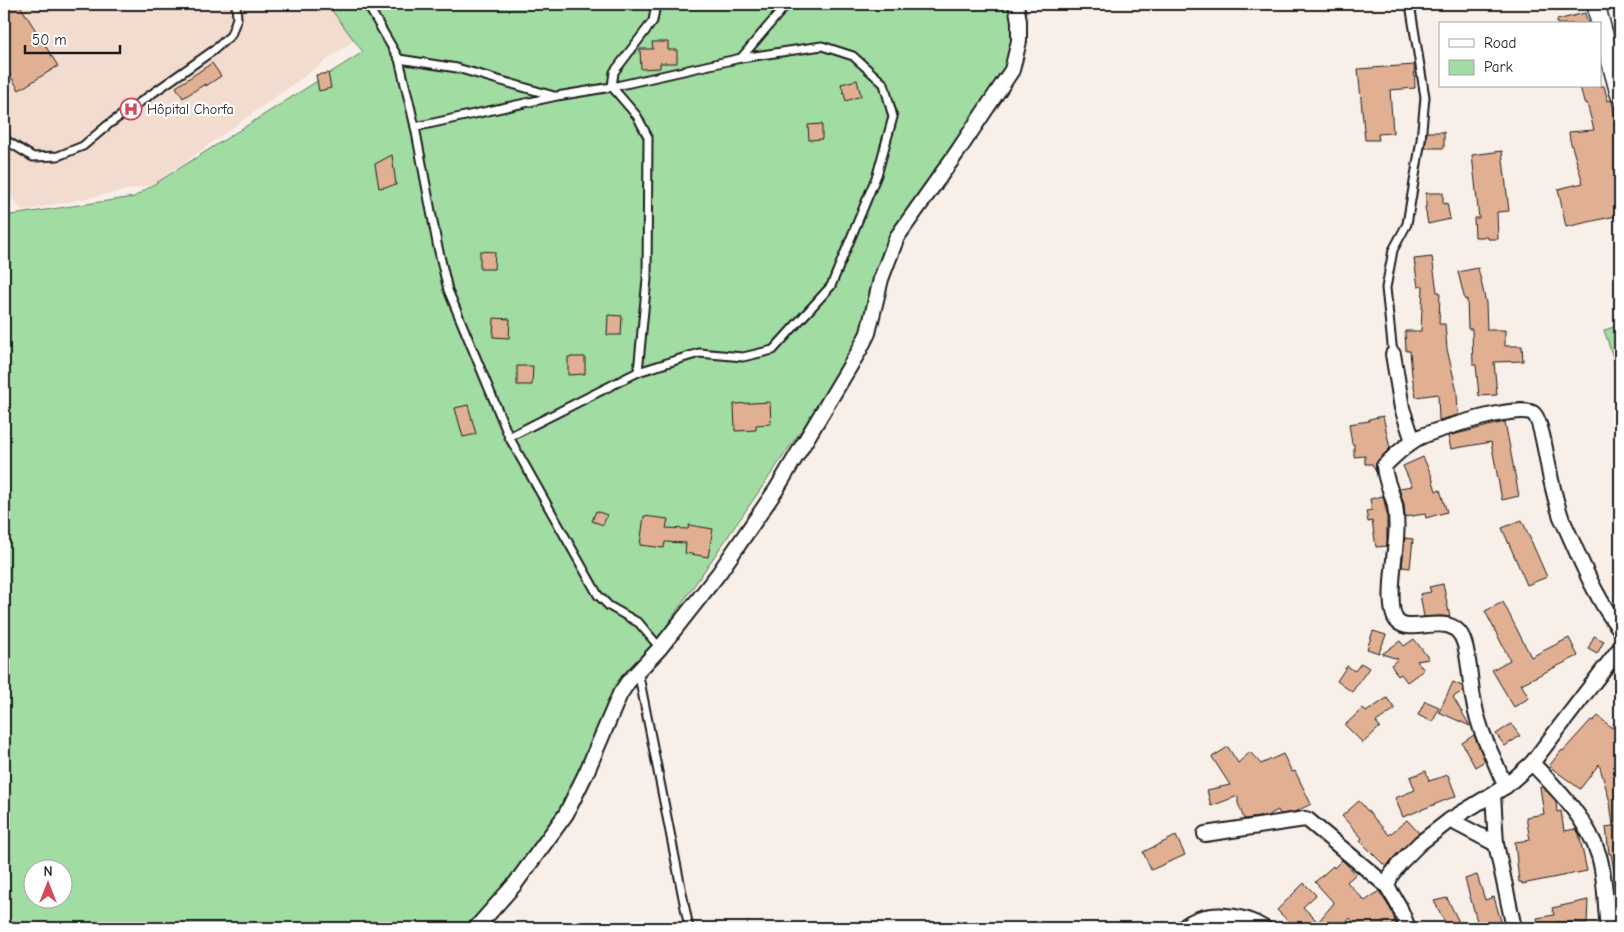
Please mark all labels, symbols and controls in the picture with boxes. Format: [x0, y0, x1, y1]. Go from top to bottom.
scale bar [25, 22, 120, 54]
legend [1439, 22, 1602, 88]
text: 50 m [32, 31, 67, 49]
text: Road [1484, 34, 1516, 52]
text: Park [1484, 58, 1513, 76]
hospital icon: Hôpital Chorfa [119, 97, 143, 121]
place label: Hôpital Chorfa [147, 101, 234, 118]
north arrow [22, 860, 72, 910]
text: N [43, 863, 53, 880]

